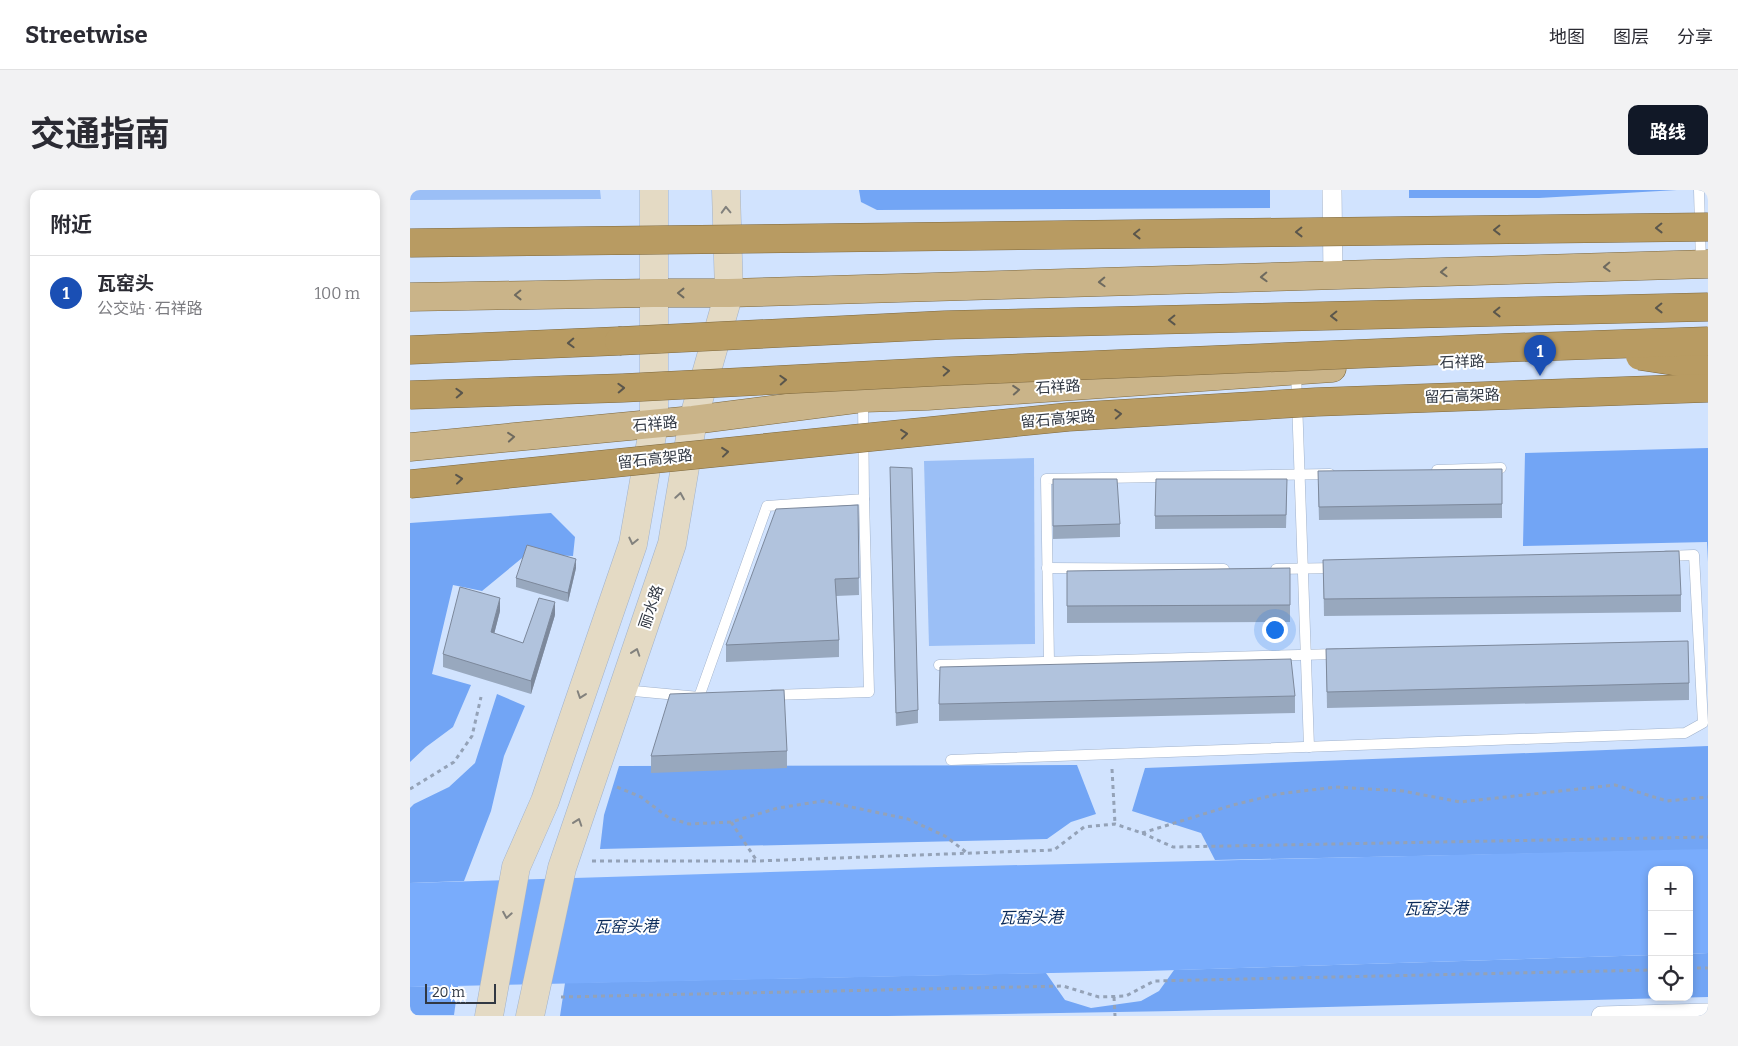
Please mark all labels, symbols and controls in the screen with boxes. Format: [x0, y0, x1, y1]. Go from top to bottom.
text: Streetwise [25, 21, 148, 49]
text: 地图 [1549, 26, 1585, 48]
text: 图层 [1613, 26, 1649, 48]
text: 分享 [1677, 26, 1713, 48]
button: 路线 [1628, 105, 1708, 155]
text: 交通指南 [30, 113, 170, 155]
one-way arrow [721, 205, 732, 213]
text: 附近 [50, 212, 92, 238]
one-way arrow [1655, 223, 1663, 233]
one-way arrow [1493, 225, 1500, 235]
one-way arrow [1295, 227, 1303, 237]
one-way arrow [1133, 229, 1140, 239]
one-way arrow [1603, 261, 1611, 272]
one-way arrow [1440, 266, 1448, 277]
one-way arrow [1260, 271, 1268, 282]
text: 瓦窑头 [97, 272, 154, 295]
one-way arrow [1098, 276, 1106, 287]
text: 1 [63, 284, 69, 303]
text: 100 m [315, 284, 360, 303]
one-way arrow [676, 288, 684, 298]
one-way arrow [514, 290, 522, 300]
text: 公交站 · 石祥路 [97, 299, 203, 318]
one-way arrow [1655, 303, 1663, 314]
one-way arrow [1493, 307, 1501, 318]
one-way arrow [1330, 311, 1338, 321]
one-way arrow [1168, 315, 1176, 325]
pin: 1 [1524, 335, 1556, 376]
one-way arrow [566, 338, 574, 348]
street label: 石祥路 [1439, 352, 1485, 372]
one-way arrow [942, 366, 950, 376]
one-way arrow [780, 374, 788, 385]
street label: 石祥路 [1035, 376, 1081, 398]
one-way arrow [618, 383, 625, 393]
one-way arrow [1012, 384, 1020, 395]
street label: 留石高架路 [1424, 386, 1500, 406]
one-way arrow [455, 388, 463, 398]
street label: 留石高架路 [1020, 407, 1096, 431]
one-way arrow [1114, 408, 1122, 419]
street label: 石祥路 [632, 413, 678, 435]
one-way arrow [900, 429, 908, 440]
one-way arrow [507, 432, 515, 443]
street label: 留石高架路 [617, 446, 693, 472]
one-way arrow [721, 447, 729, 458]
one-way arrow [455, 474, 463, 485]
one-way arrow [675, 491, 685, 500]
one-way arrow [628, 536, 639, 545]
street label: 丽水路 [635, 583, 667, 631]
your location [1262, 617, 1288, 643]
one-way arrow [630, 648, 640, 656]
one-way arrow [577, 690, 587, 698]
one-way arrow [572, 818, 582, 827]
map controls [1648, 866, 1693, 1001]
button: + [1648, 866, 1693, 911]
water label: 瓦窑头港 [1404, 898, 1470, 919]
water label: 瓦窑头港 [999, 907, 1065, 928]
one-way arrow [502, 911, 512, 919]
button: − [1648, 911, 1693, 956]
water label: 瓦窑头港 [594, 916, 660, 937]
button: locate [1648, 956, 1693, 1001]
scale bar [425, 981, 496, 1004]
text: 20 m [432, 984, 465, 1001]

